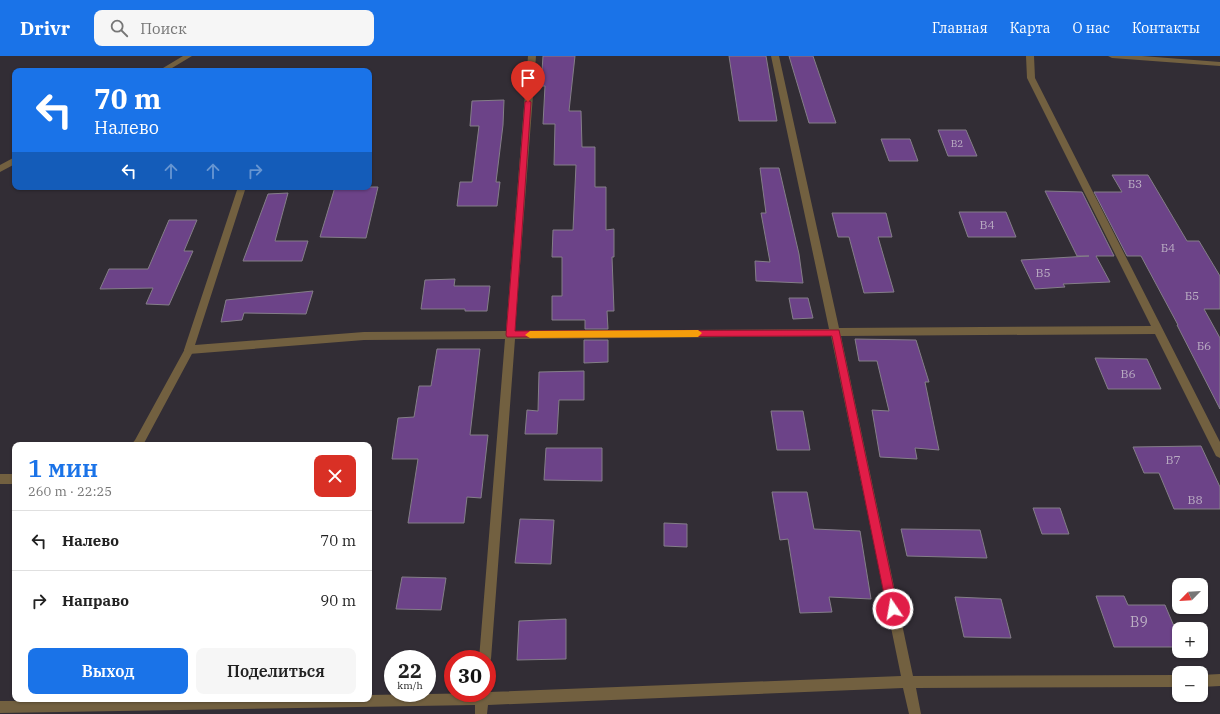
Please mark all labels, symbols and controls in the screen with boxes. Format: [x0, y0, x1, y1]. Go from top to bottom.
search box [94, 10, 374, 46]
text: Drivr [20, 16, 70, 40]
icon: search [108, 17, 130, 39]
text: Поиск [140, 19, 187, 38]
text: Главная [932, 19, 988, 37]
text: Карта [1010, 19, 1051, 37]
text: О нас [1073, 19, 1110, 37]
text: Контакты [1132, 19, 1200, 37]
pin [511, 61, 545, 102]
icon: arrive [517, 67, 539, 89]
text: 70 m [94, 80, 161, 117]
icon: left [28, 84, 80, 136]
text: Налево [94, 116, 159, 139]
house number: В2 [951, 137, 963, 150]
icon: left [118, 160, 140, 182]
icon: ahead [160, 160, 182, 182]
icon: ahead [202, 160, 224, 182]
icon: right [244, 160, 266, 182]
house number: Б3 [1128, 176, 1142, 191]
house number: В4 [979, 217, 995, 232]
house number: Б4 [1161, 240, 1175, 255]
house number: В5 [1035, 265, 1051, 280]
house number: Б5 [1185, 288, 1199, 303]
house number: Б6 [1197, 338, 1211, 353]
house number: В6 [1120, 366, 1136, 381]
text: 1 мин [28, 452, 98, 484]
house number: В7 [1165, 452, 1181, 467]
button: close [314, 455, 356, 497]
text: 260 m · 22:25 [28, 483, 112, 500]
house number: В8 [1187, 492, 1203, 507]
icon: left [28, 530, 50, 552]
text: Налево [62, 531, 119, 550]
text: 70 m [320, 531, 356, 550]
north arrow [1172, 578, 1208, 614]
map controls [1172, 578, 1208, 702]
position arrow [872, 588, 914, 630]
icon: right [28, 590, 50, 612]
text: Направо [62, 591, 129, 610]
text: 90 m [320, 591, 356, 610]
house number: В9 [1130, 613, 1148, 631]
button: + [1172, 622, 1208, 658]
button: Выход [28, 648, 188, 694]
button: Поделиться [196, 648, 356, 694]
speed limit sign: 30 [444, 650, 496, 702]
text: 22 [398, 657, 422, 684]
button: − [1172, 666, 1208, 702]
text: km/h [397, 679, 423, 692]

